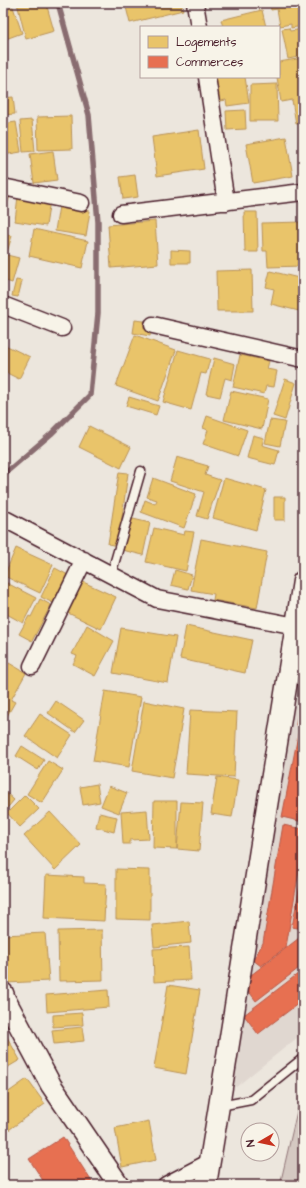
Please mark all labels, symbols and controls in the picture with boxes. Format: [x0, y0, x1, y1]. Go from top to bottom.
legend [140, 26, 280, 78]
text: Logements [176, 34, 236, 52]
text: Commerces [176, 54, 243, 71]
north arrow [240, 1122, 280, 1162]
text: N [243, 1139, 259, 1148]

